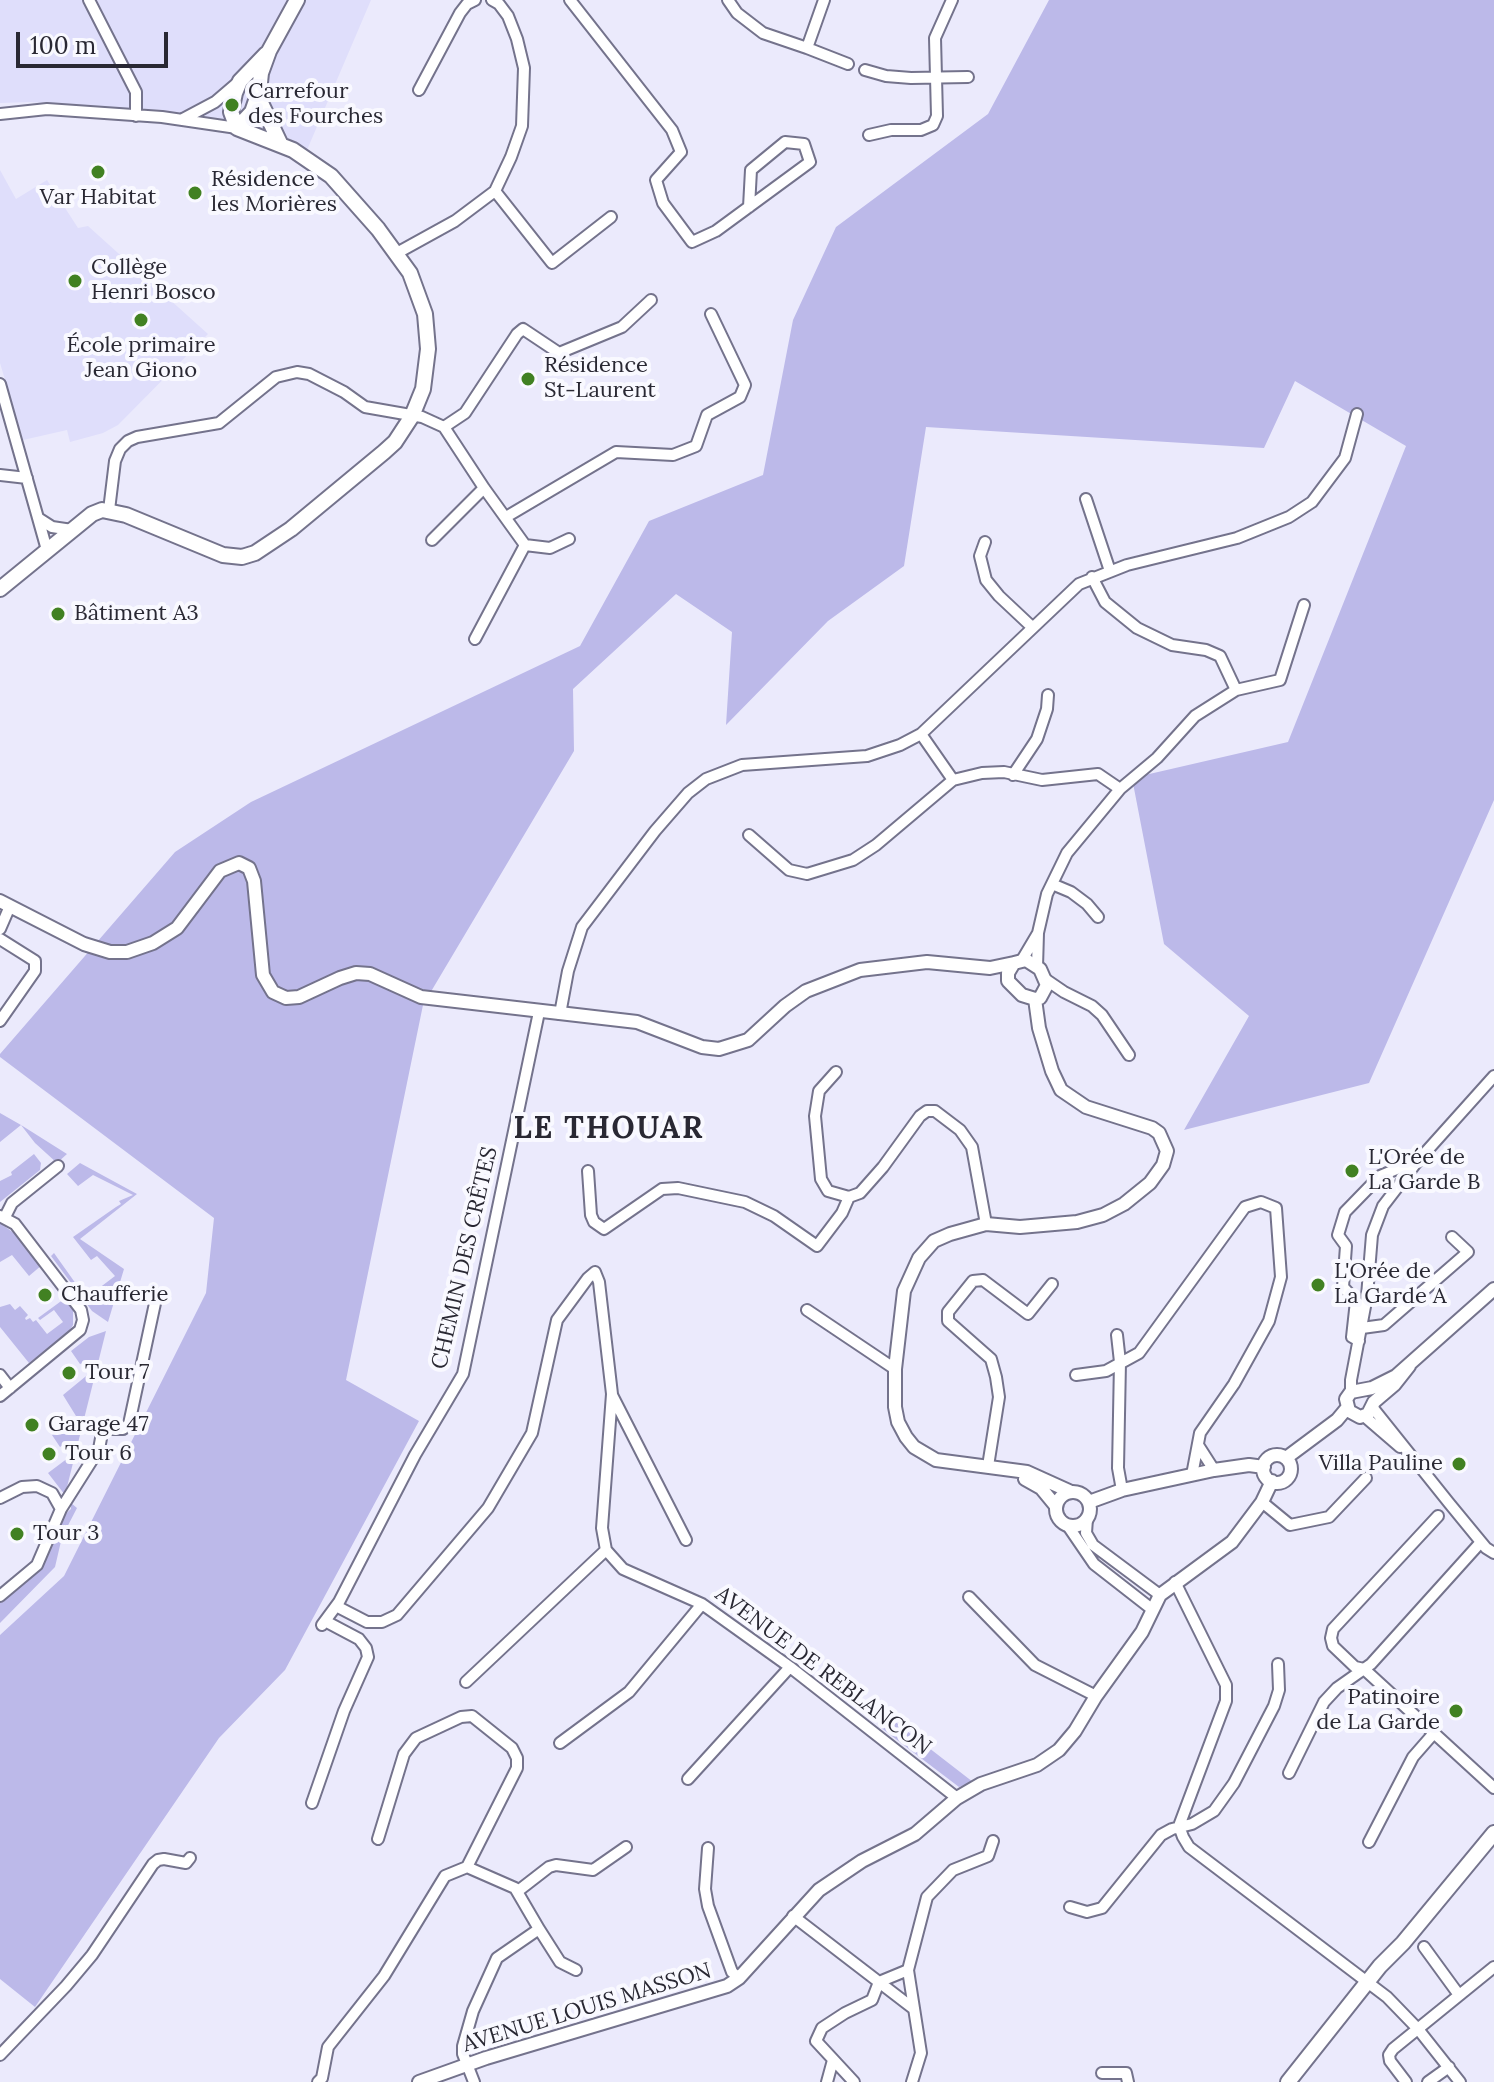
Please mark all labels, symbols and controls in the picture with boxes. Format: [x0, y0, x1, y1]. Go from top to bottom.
scale bar [20, 16, 172, 66]
text: 100 m [30, 30, 96, 61]
place label: Carrefour des Fourches [248, 79, 383, 130]
marker: Carrefour des Fourches [223, 96, 241, 114]
marker: Var Habitat [89, 163, 107, 181]
place label: Résidence les Morières [211, 167, 337, 218]
marker: Résidence les Morières [186, 184, 204, 202]
place label: Var Habitat [40, 185, 156, 211]
place label: Collège Henri Bosco [91, 255, 216, 306]
marker: Collège Henri Bosco [66, 272, 84, 290]
marker: École primaire Jean Giono [132, 311, 150, 329]
place label: École primaire Jean Giono [66, 333, 216, 384]
place label: Résidence St-Laurent [544, 353, 656, 404]
marker: Résidence St-Laurent [519, 370, 537, 388]
place label: Bâtiment A3 [74, 601, 199, 627]
marker: Bâtiment A3 [49, 605, 67, 623]
district label: LE THOUAR [513, 1111, 705, 1147]
street label: CHEMIN DES CRÊTES [427, 1144, 503, 1372]
place label: L'Orée de La Garde B [1368, 1145, 1480, 1196]
marker: L'Orée de La Garde B [1343, 1162, 1361, 1180]
place label: L'Orée de La Garde A [1334, 1259, 1446, 1310]
marker: L'Orée de La Garde A [1309, 1276, 1327, 1294]
place label: Chaufferie [61, 1282, 168, 1308]
marker: Chaufferie [36, 1286, 54, 1304]
place label: Tour 7 [85, 1360, 149, 1386]
marker: Tour 7 [60, 1364, 78, 1382]
place label: Garage 47 [48, 1412, 149, 1438]
marker: Garage 47 [23, 1416, 41, 1434]
place label: Tour 6 [65, 1441, 132, 1467]
marker: Tour 6 [40, 1445, 58, 1463]
place label: Villa Pauline [1319, 1451, 1443, 1477]
marker: Villa Pauline [1450, 1455, 1468, 1473]
place label: Tour 3 [33, 1521, 100, 1547]
marker: Tour 3 [8, 1525, 26, 1543]
street label: AVENUE DE REBLANCON [710, 1581, 936, 1761]
place label: Patinoire de La Garde [1316, 1685, 1440, 1736]
marker: Patinoire de La Garde [1447, 1702, 1465, 1720]
street label: AVENUE LOUIS MASSON [460, 1958, 714, 2058]

